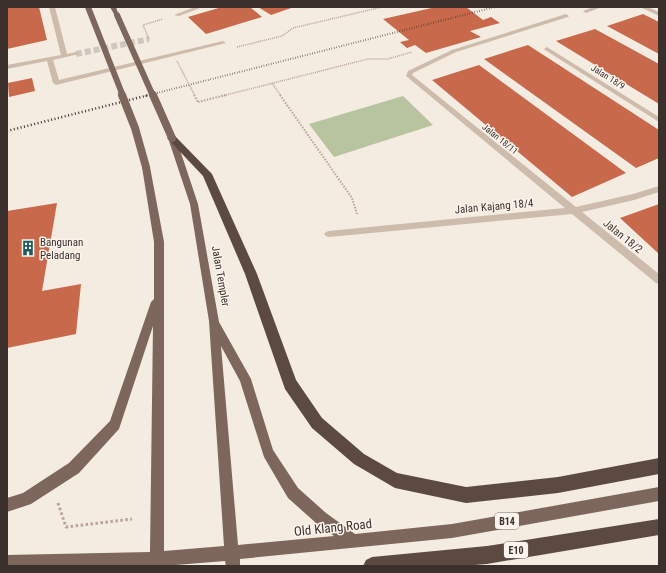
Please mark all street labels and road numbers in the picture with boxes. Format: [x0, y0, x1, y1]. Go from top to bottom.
street label: Jalan 18/9 [589, 63, 627, 91]
street label: Jalan 18/11 [480, 122, 520, 156]
street label: Jalan Kajang 18/4 [454, 197, 534, 216]
street label: Jalan 18/2 [600, 217, 645, 256]
street label: Jalan Templer [209, 245, 232, 308]
road number: B14 [495, 513, 519, 529]
street label: Old Klang Road [293, 516, 373, 539]
road number: E10 [504, 542, 528, 558]

